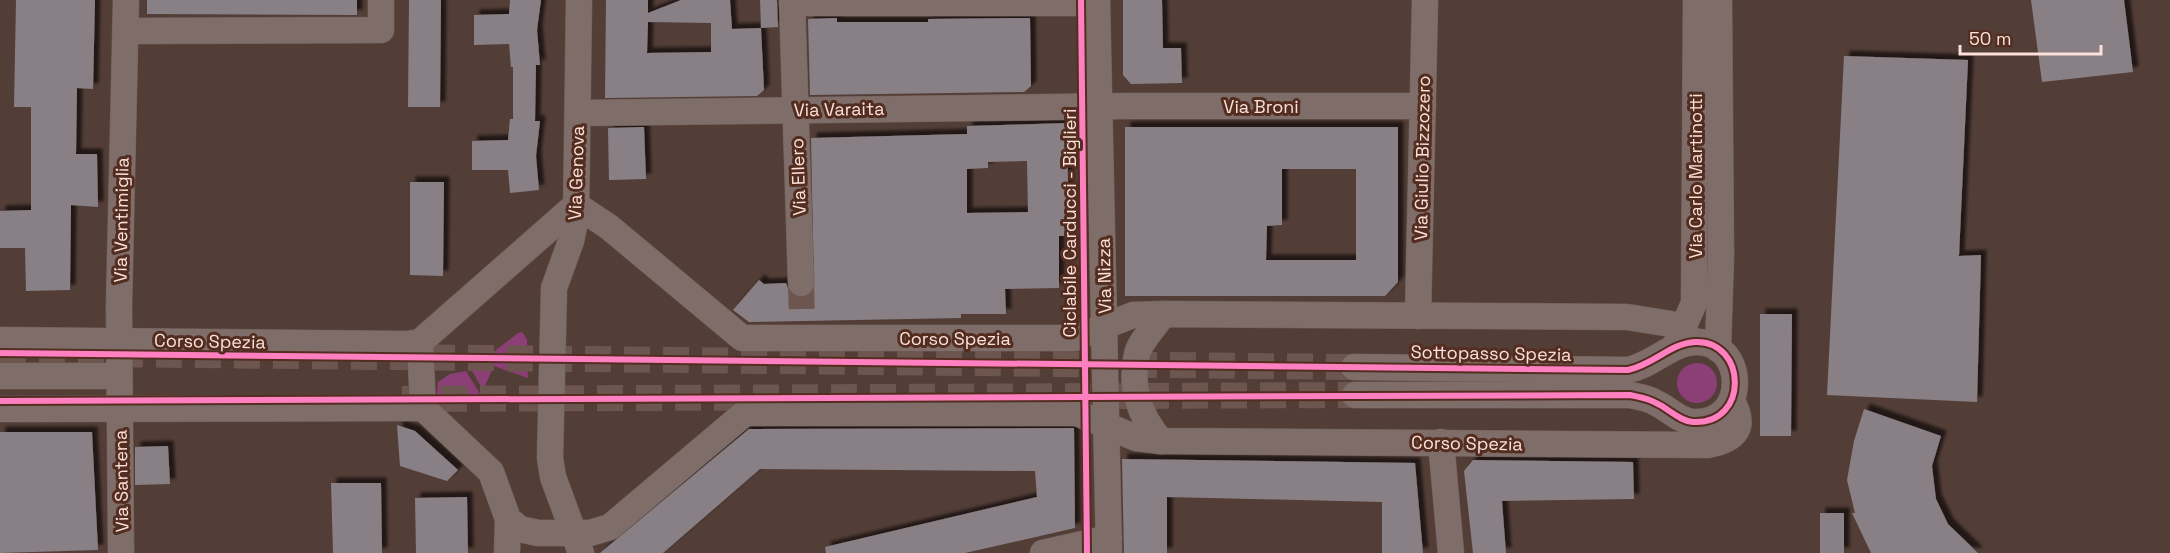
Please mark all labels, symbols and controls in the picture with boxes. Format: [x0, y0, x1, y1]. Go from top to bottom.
scale bar [1960, 18, 2101, 56]
text: 50 m [1969, 27, 2011, 50]
street label: Via Giulio Bizzozero [1409, 75, 1435, 241]
street label: Via Carlo Martinotti [1684, 93, 1707, 259]
street label: Via Broni [1223, 95, 1299, 118]
street label: Via Varaita [793, 97, 885, 121]
street label: Ciclabile Carducci - Biglieri [1058, 108, 1081, 338]
street label: Via Genova [563, 125, 589, 221]
street label: Via Ellero [785, 138, 811, 216]
street label: Via Ventimiglia [108, 157, 134, 283]
street label: Via Nizza [1092, 238, 1116, 314]
street label: Corso Spezia [899, 327, 1011, 350]
street label: Corso Spezia [154, 329, 266, 353]
street label: Sottopasso Spezia [1410, 340, 1572, 366]
street label: Via Santena [109, 429, 133, 533]
street label: Corso Spezia [1411, 431, 1523, 455]

